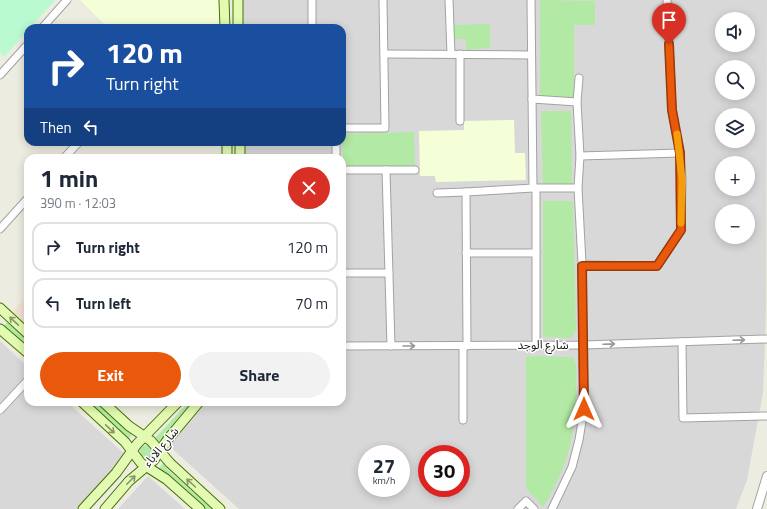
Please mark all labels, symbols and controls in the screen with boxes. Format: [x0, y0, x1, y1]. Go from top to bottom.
pin [652, 3, 686, 44]
icon: arrive [658, 9, 680, 31]
map controls [715, 12, 755, 244]
button: sound [715, 12, 755, 52]
text: 120 m [106, 31, 183, 74]
icon: right [40, 40, 92, 92]
button: search [715, 60, 755, 100]
text: Turn right [106, 70, 179, 97]
button: layers [715, 108, 755, 148]
text: Then [40, 116, 72, 139]
icon: left [80, 116, 102, 138]
button: + [715, 156, 755, 196]
text: 1 min [40, 160, 98, 196]
button: close [288, 167, 330, 209]
text: 390 m · 12:03 [40, 193, 116, 213]
button: − [715, 204, 755, 244]
icon: right [42, 236, 64, 258]
text: Turn right [76, 236, 140, 259]
text: 120 m [287, 236, 328, 259]
icon: left [42, 292, 64, 314]
text: Turn left [76, 292, 131, 315]
text: 70 m [295, 292, 328, 315]
one-way arrow [9, 316, 19, 326]
street label: شارع الوجد [517, 335, 569, 354]
one-way arrow [732, 336, 745, 344]
one-way arrow [602, 341, 615, 348]
one-way arrow [402, 342, 415, 350]
button: Exit [40, 352, 181, 398]
button: Share [189, 352, 330, 398]
position arrow [563, 388, 605, 430]
street label: شارع الاباء [138, 422, 183, 471]
one-way arrow [105, 424, 115, 433]
speed limit sign: 30 [418, 445, 470, 497]
text: 27 [373, 450, 395, 481]
text: km/h [373, 473, 395, 488]
one-way arrow [126, 475, 136, 485]
one-way arrow [186, 478, 196, 487]

